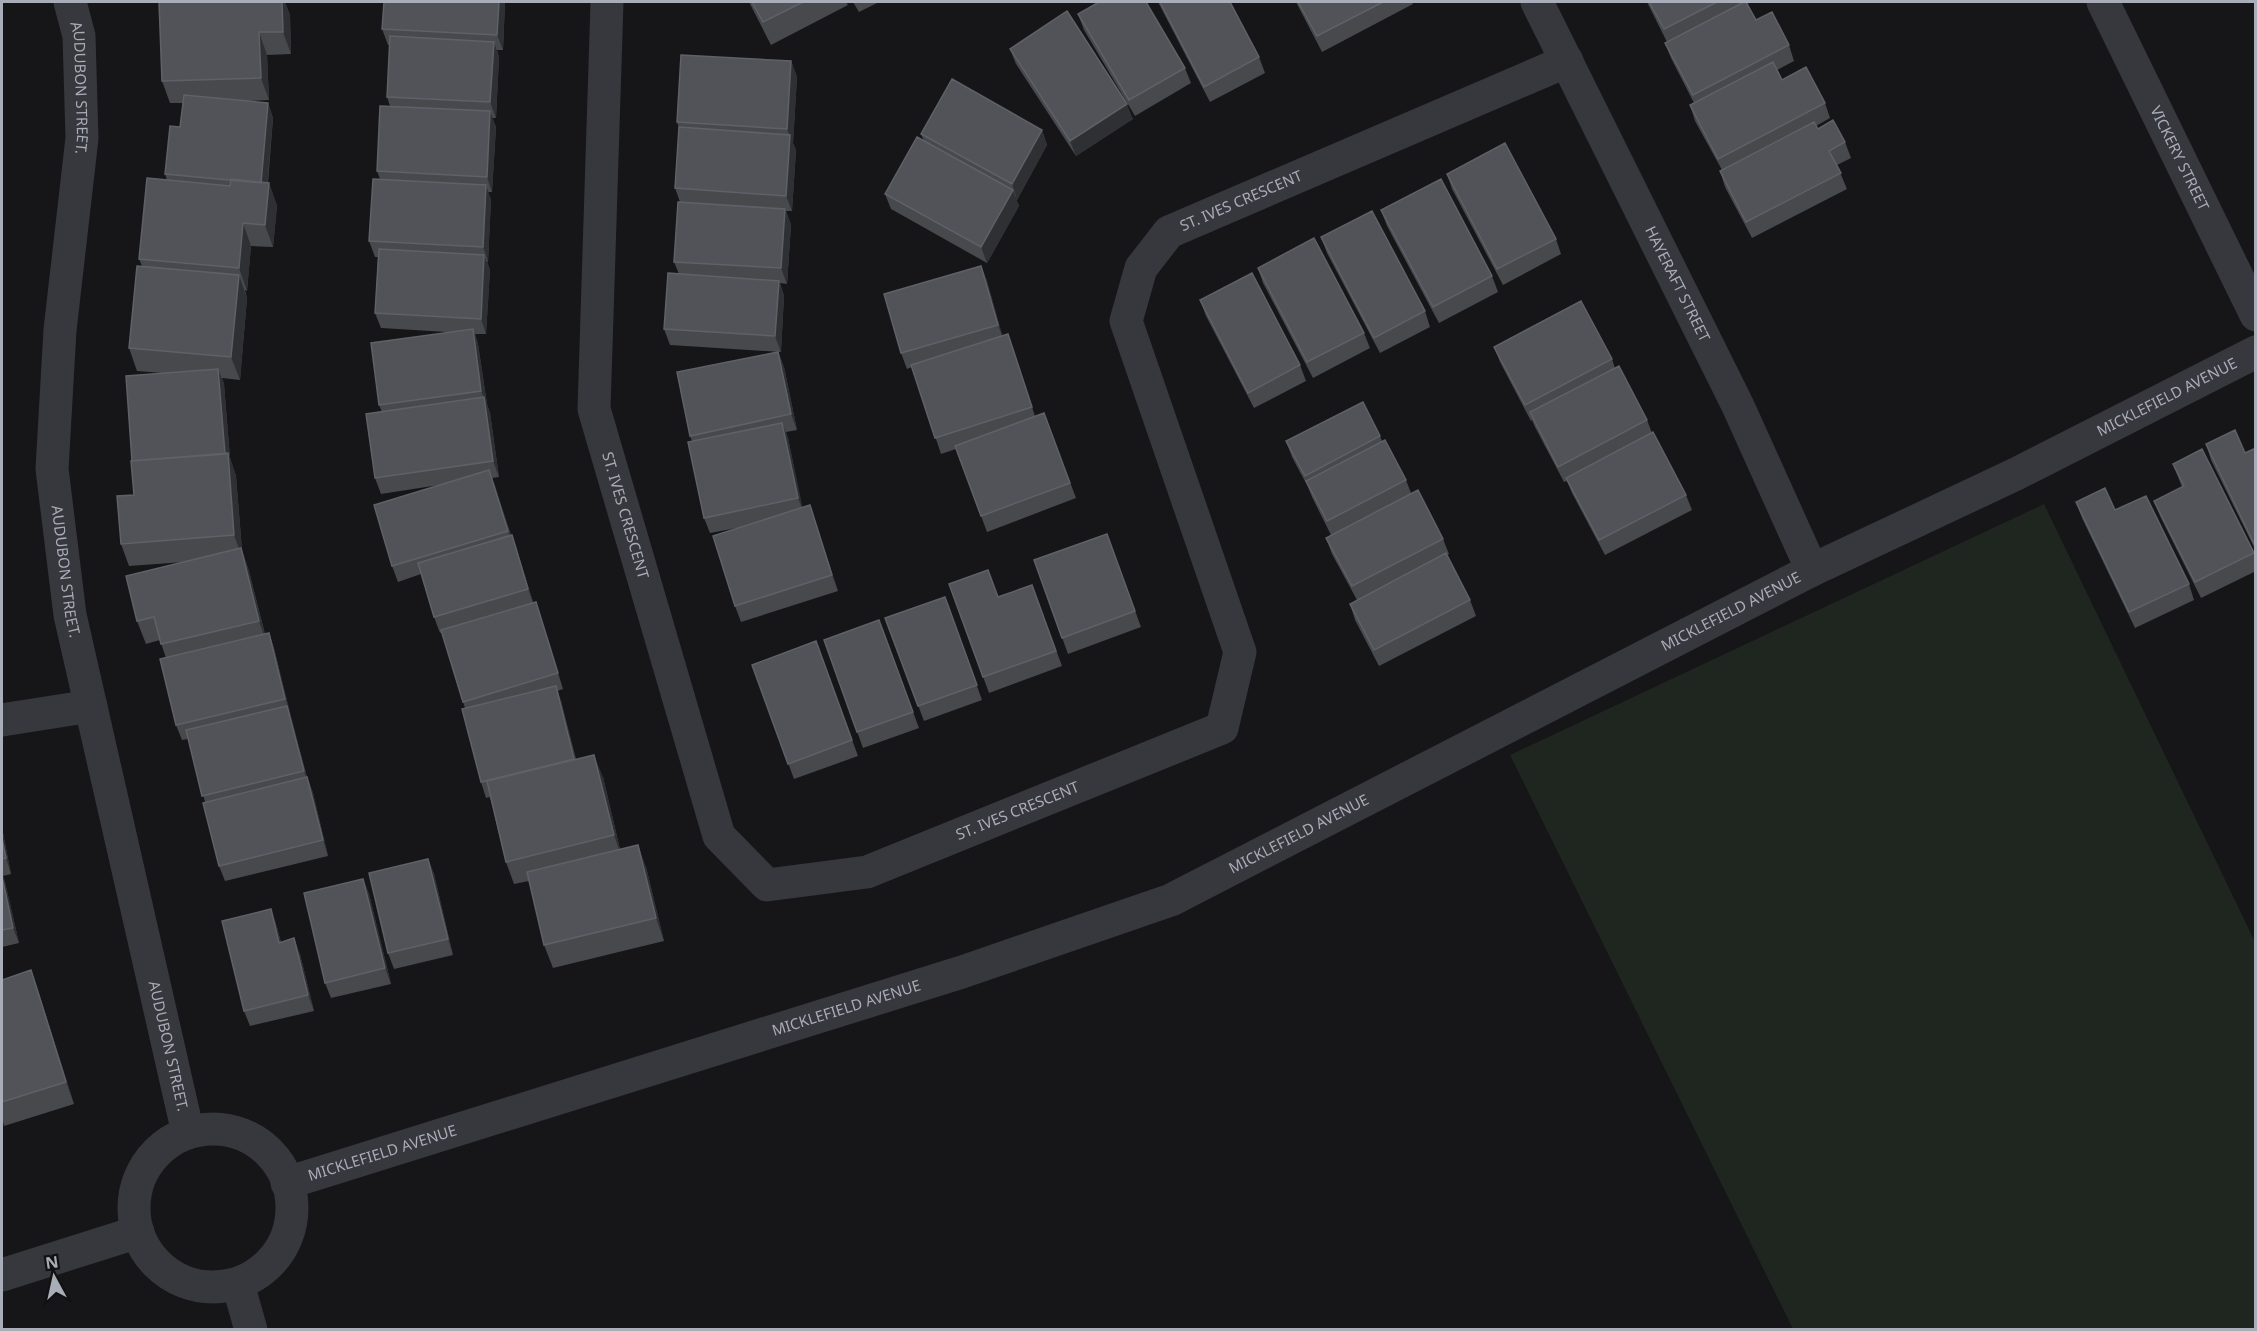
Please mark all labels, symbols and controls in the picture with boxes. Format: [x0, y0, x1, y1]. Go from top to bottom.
street label: AUDUBON STREET. [66, 19, 93, 156]
street label: VICKERY STREET [2146, 102, 2215, 214]
street label: ST. IVES CRESCENT [1176, 165, 1306, 235]
street label: HAYERAFT STREET [1641, 222, 1716, 345]
street label: MICKLEFIELD AVENUE [2093, 352, 2240, 440]
street label: ST. IVES CRESCENT [598, 449, 654, 581]
street label: AUDUBON STREET. [48, 504, 86, 639]
street label: MICKLEFIELD AVENUE [1657, 567, 1804, 655]
street label: ST. IVES CRESCENT [953, 776, 1082, 844]
street label: MICKLEFIELD AVENUE [1225, 789, 1372, 878]
street label: MICKLEFIELD AVENUE [769, 975, 923, 1040]
street label: AUDUBON STREET. [145, 979, 194, 1113]
street label: MICKLEFIELD AVENUE [305, 1120, 459, 1185]
north arrow [24, 1247, 84, 1307]
text: N [44, 1250, 60, 1274]

